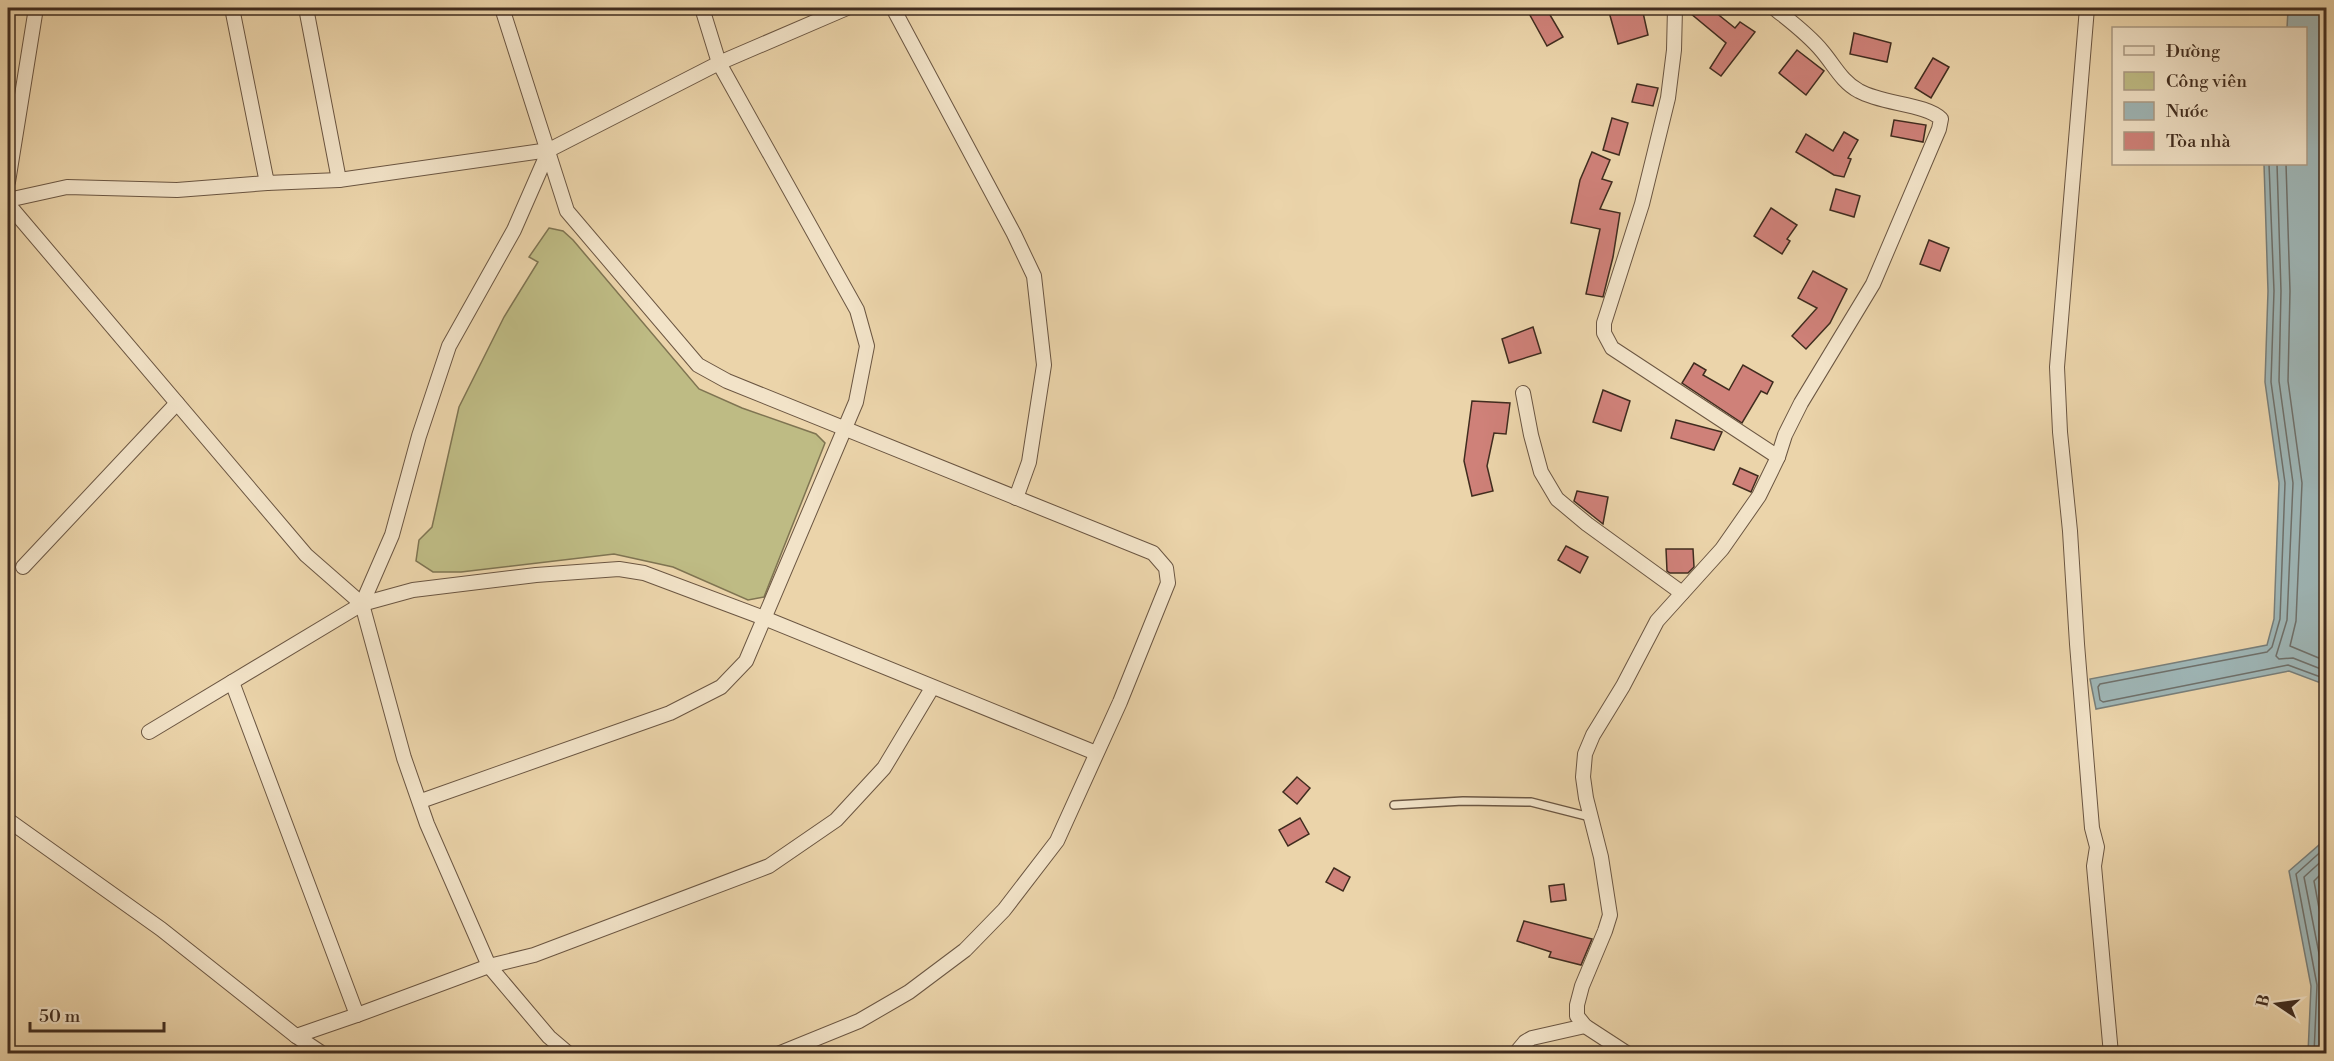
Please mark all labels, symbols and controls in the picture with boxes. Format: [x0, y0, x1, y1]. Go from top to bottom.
legend [2112, 27, 2307, 165]
text: Đường [2166, 40, 2221, 63]
text: Công viên [2166, 70, 2247, 93]
text: Nước [2166, 100, 2209, 123]
text: Tòa nhà [2166, 130, 2231, 153]
north arrow [2247, 974, 2307, 1034]
text: B [2252, 993, 2274, 1009]
scale bar [30, 995, 164, 1033]
text: 50 m [39, 1005, 81, 1028]

